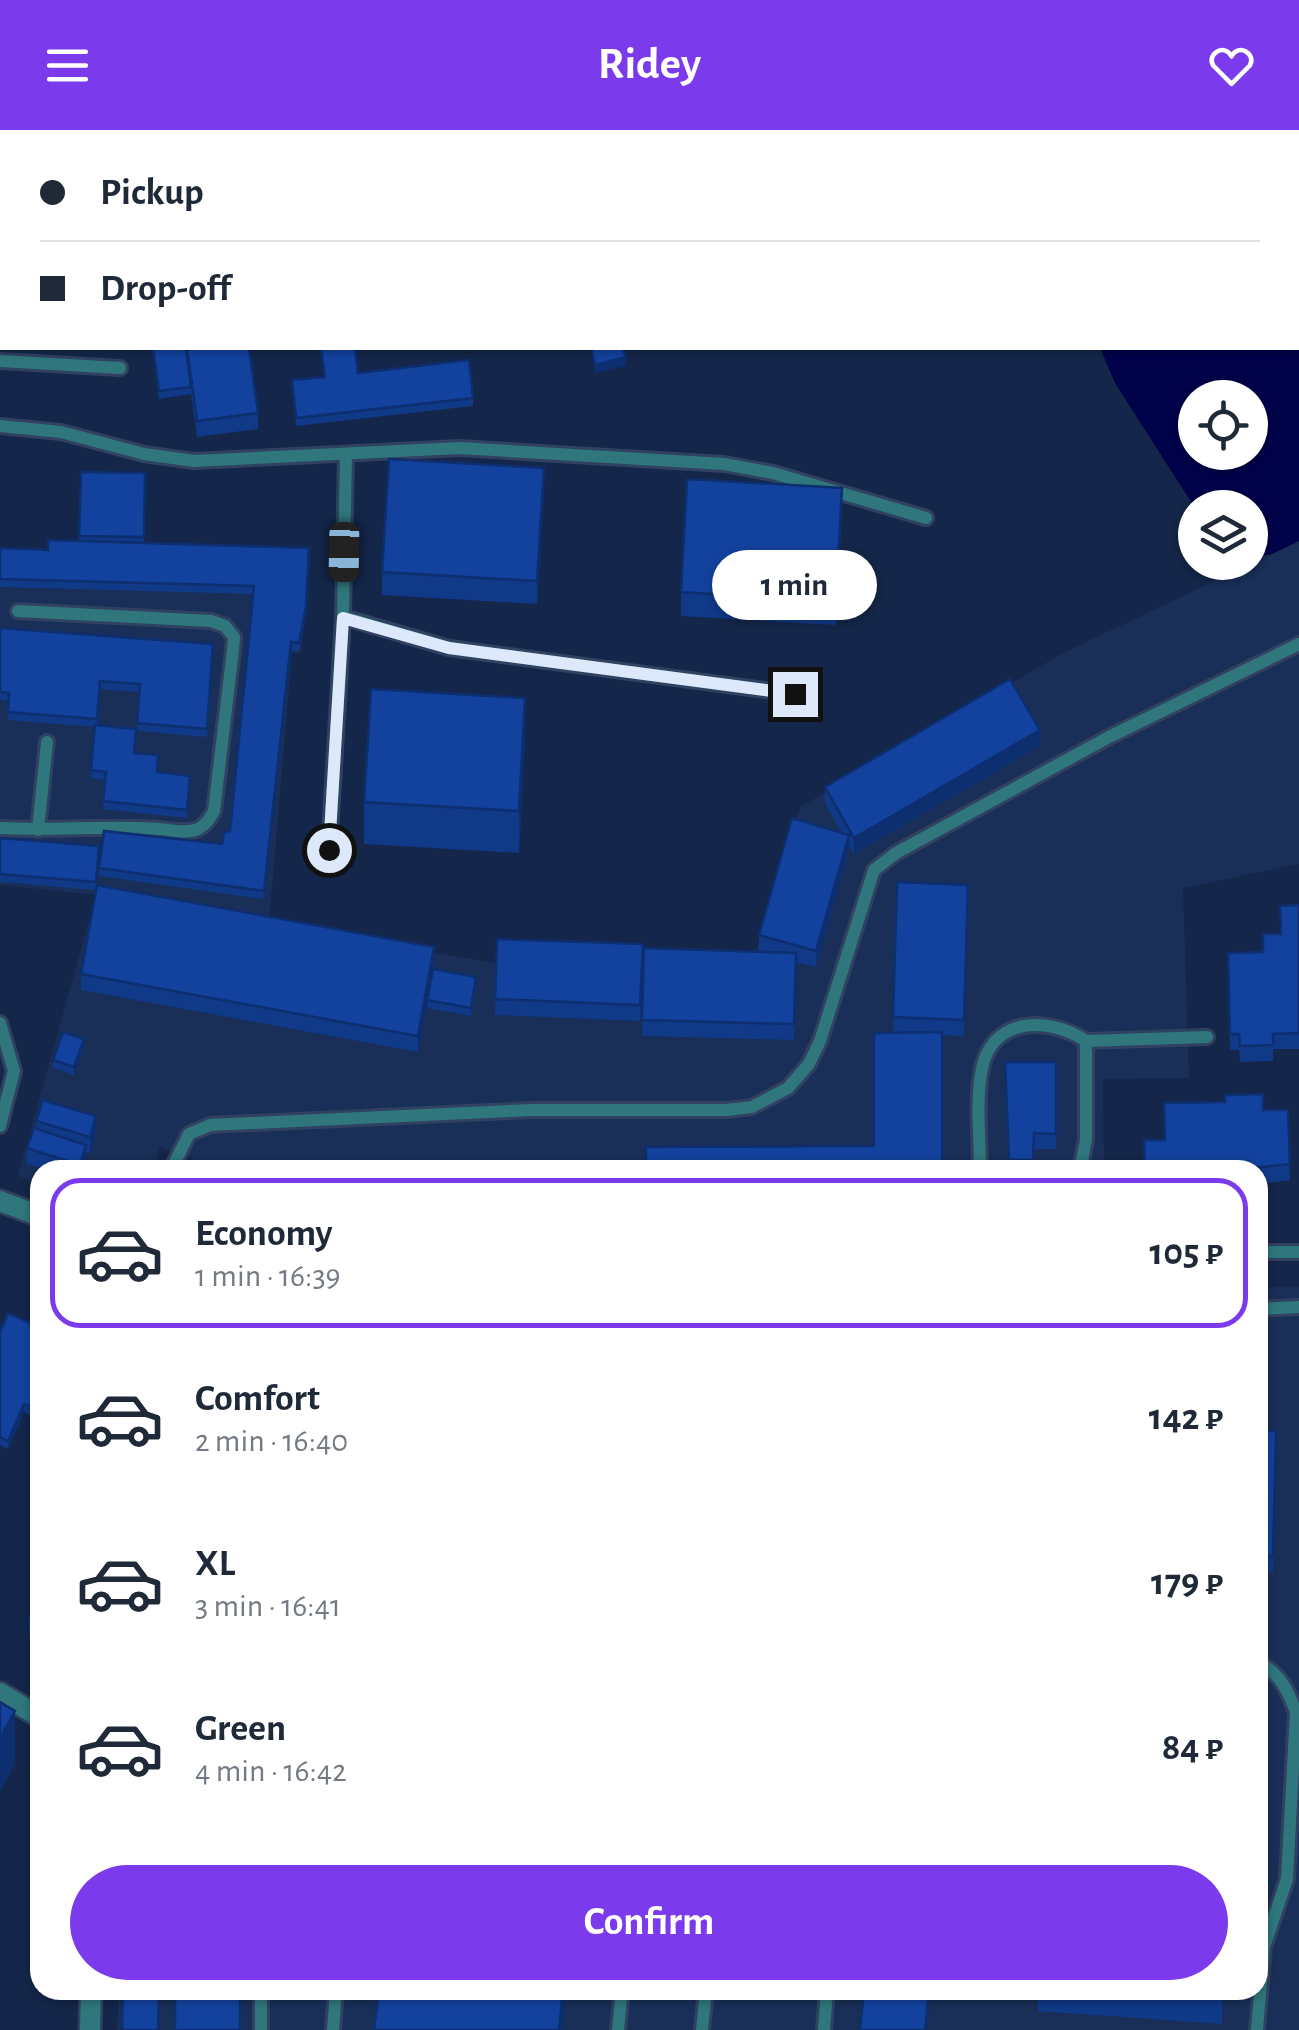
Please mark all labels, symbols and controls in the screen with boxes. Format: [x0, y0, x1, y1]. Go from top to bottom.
icon: menu [40, 38, 95, 93]
icon: heart [1204, 38, 1259, 93]
text: Ridey [598, 42, 701, 87]
text: Pickup [100, 174, 204, 212]
text: Drop-off [100, 270, 231, 308]
map controls [1178, 380, 1268, 580]
button: locate [1178, 380, 1268, 470]
button: layers [1178, 490, 1268, 580]
car [328, 522, 360, 582]
callout: 1 min [712, 549, 878, 619]
text: 1 min [761, 569, 828, 601]
route end [773, 672, 818, 717]
route start [307, 828, 352, 873]
icon: car [75, 1208, 165, 1298]
text: Economy [195, 1215, 333, 1253]
text: 105 ₽ [1150, 1234, 1223, 1272]
text: 1 min · 16:39 [195, 1260, 341, 1292]
icon: car [75, 1373, 165, 1463]
text: Comfort [195, 1380, 320, 1418]
text: 142 ₽ [1149, 1399, 1223, 1437]
text: 2 min · 16:40 [195, 1425, 348, 1457]
icon: car [75, 1538, 165, 1628]
text: XL [195, 1545, 235, 1583]
text: 179 ₽ [1151, 1564, 1223, 1602]
text: 3 min · 16:41 [195, 1590, 341, 1622]
icon: car [75, 1703, 165, 1793]
text: Green [195, 1710, 286, 1748]
text: 84 ₽ [1162, 1729, 1223, 1767]
text: 4 min · 16:42 [195, 1755, 347, 1787]
button: Confirm [70, 1865, 1228, 1980]

